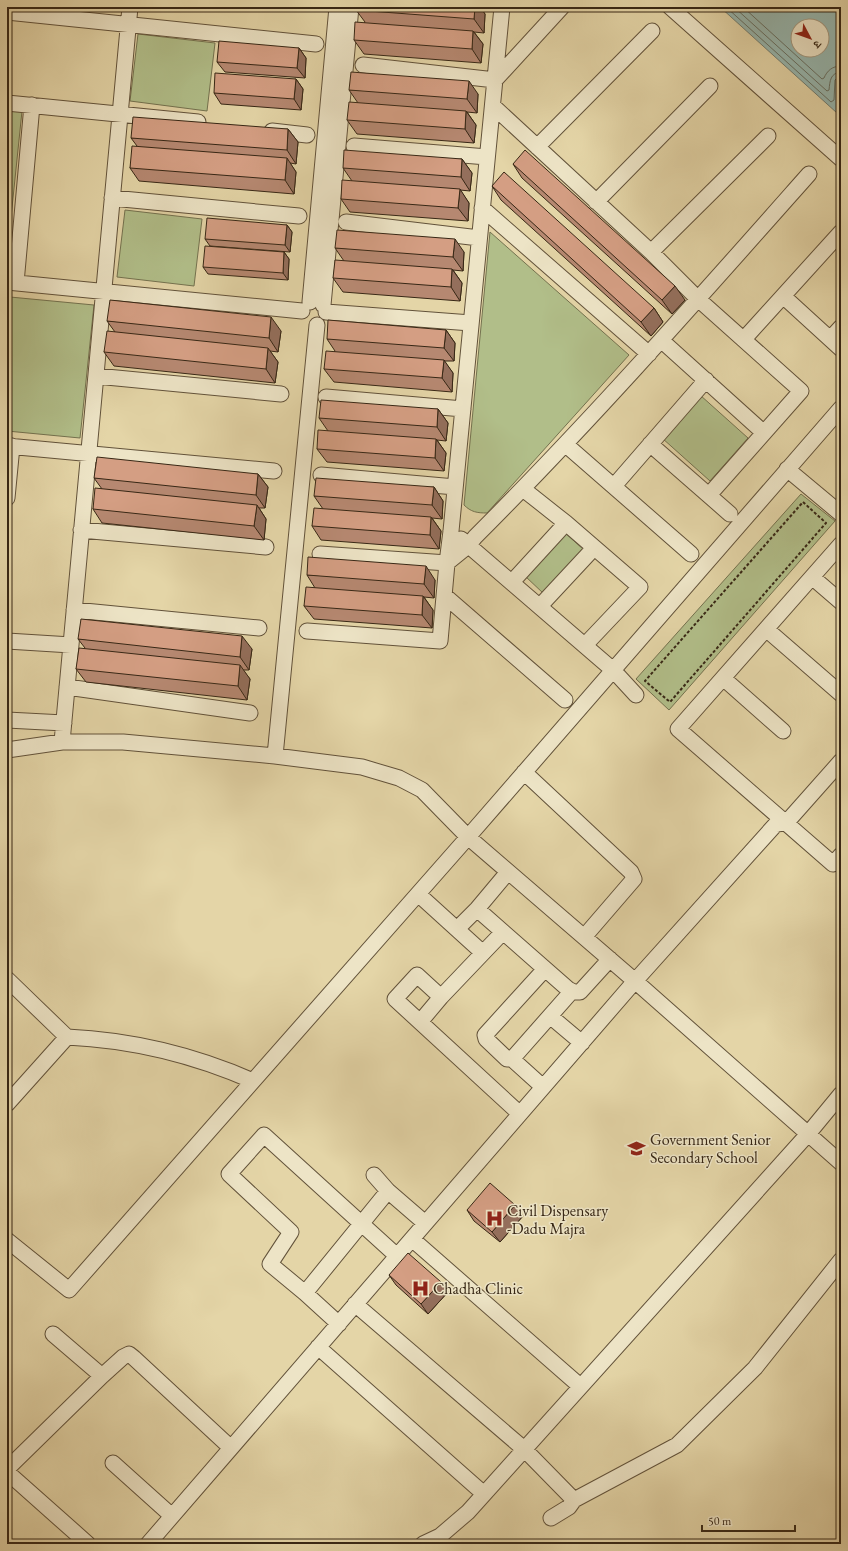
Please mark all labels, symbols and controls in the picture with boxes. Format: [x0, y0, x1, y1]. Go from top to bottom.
north arrow [790, 18, 830, 58]
text: उ [810, 37, 825, 52]
place label: Government Senior Secondary School [650, 1129, 771, 1168]
school or university icon: Government Senior Secondary School [627, 1138, 647, 1158]
place label: Civil Dispensary -Dadu Majra [507, 1200, 609, 1239]
hospital icon: Civil Dispensary -Dadu Majra [484, 1209, 504, 1229]
hospital icon: Chadha Clinic [410, 1278, 430, 1298]
place label: Chadha Clinic [433, 1278, 523, 1299]
scale bar [702, 1507, 795, 1533]
text: 50 m [708, 1513, 732, 1529]

